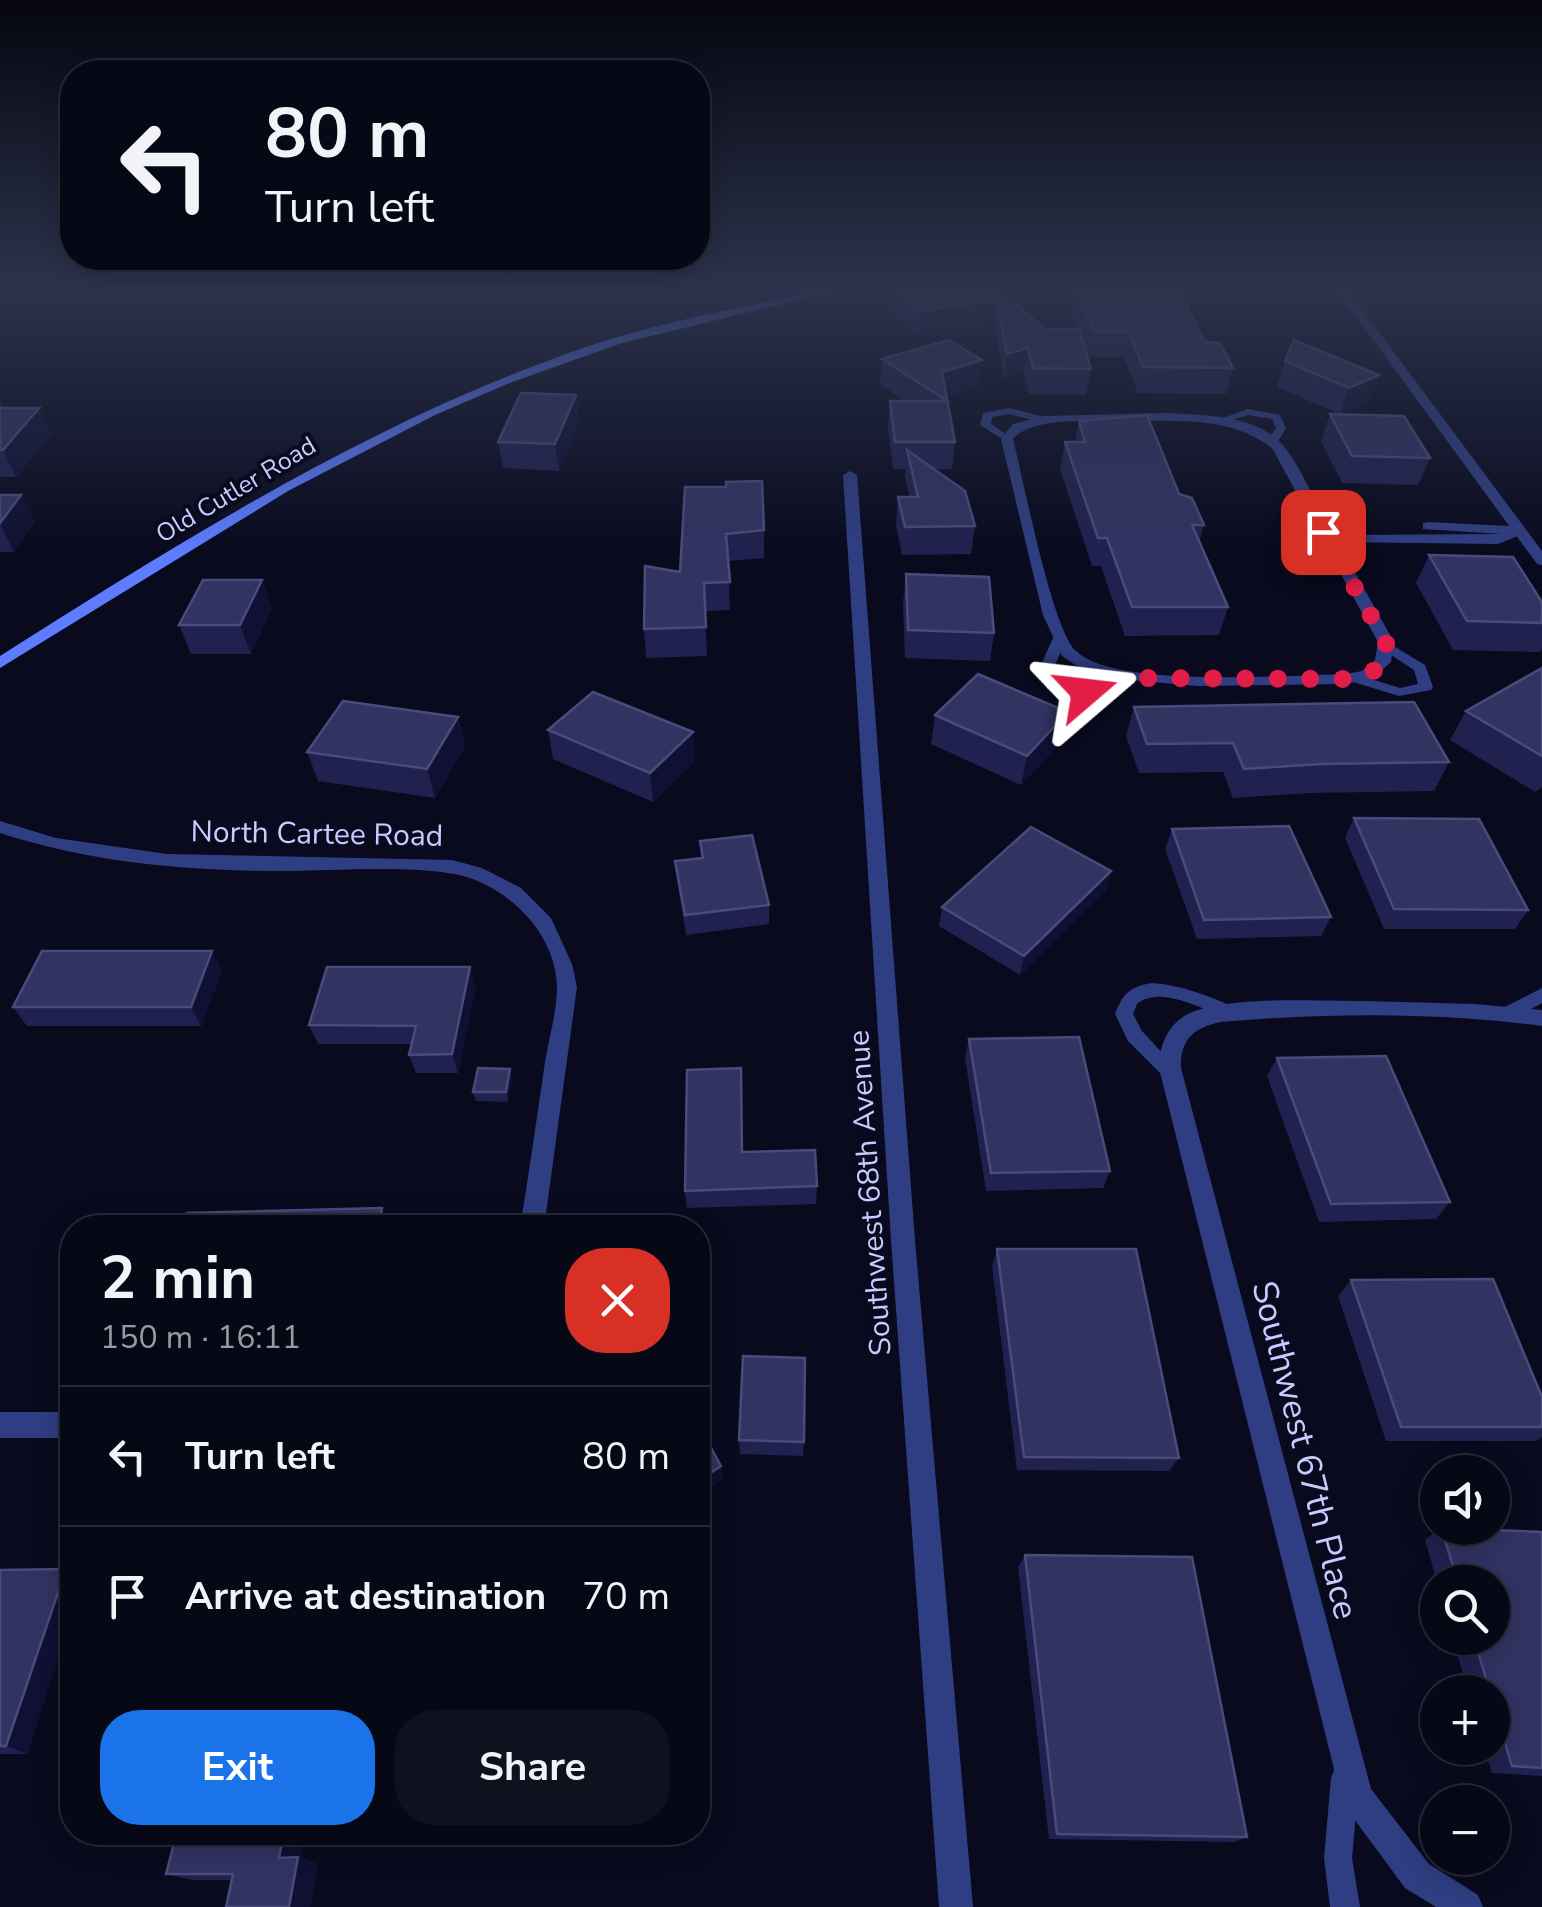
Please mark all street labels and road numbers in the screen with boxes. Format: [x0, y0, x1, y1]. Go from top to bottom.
street label: Old Cutler Road [150, 429, 322, 551]
street label: North Cartee Road [190, 811, 444, 857]
street label: Southwest 68th Avenue [838, 1029, 902, 1357]
street label: Southwest 67th Place [1240, 1276, 1370, 1624]

